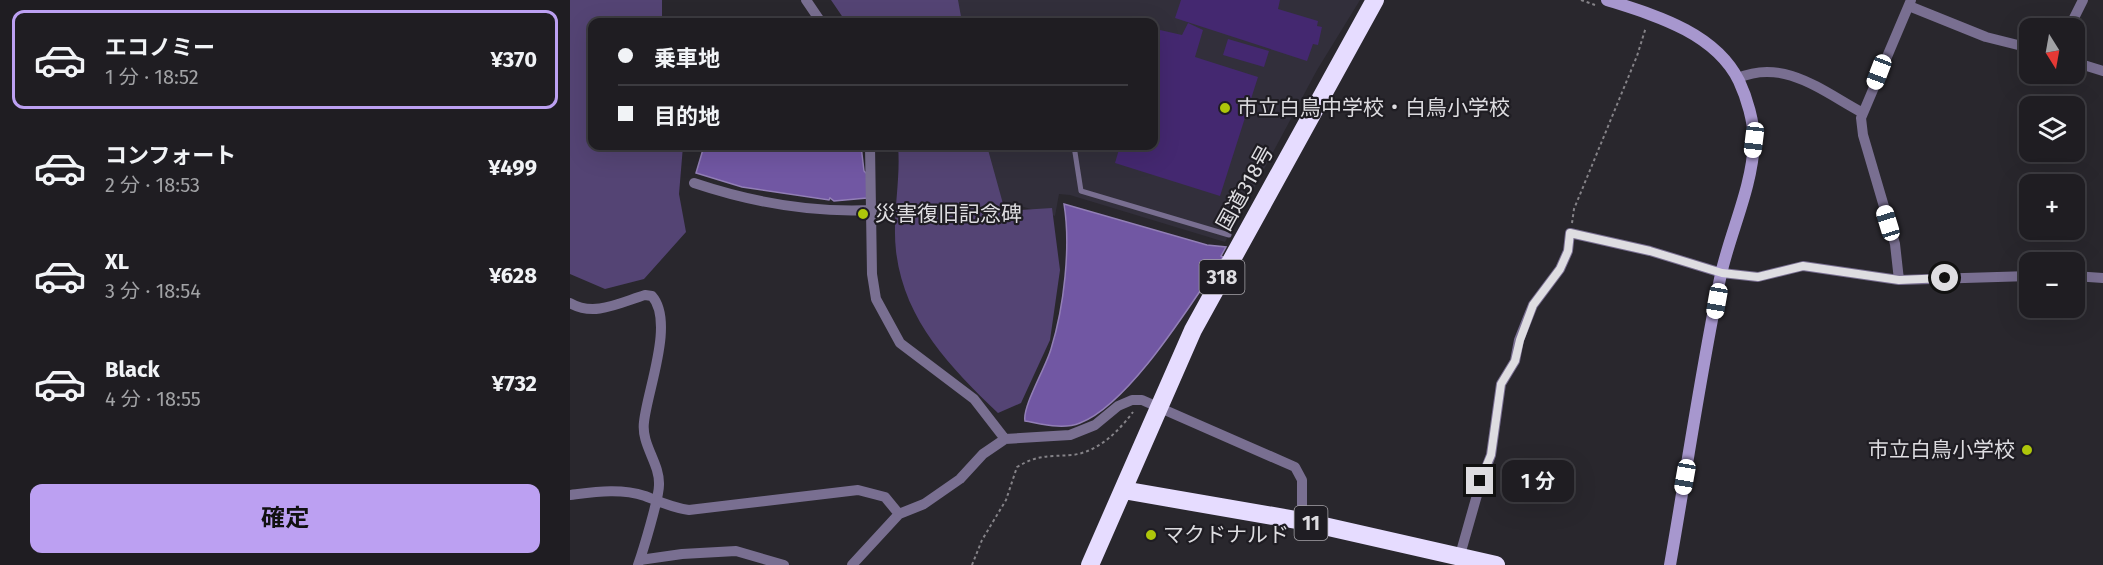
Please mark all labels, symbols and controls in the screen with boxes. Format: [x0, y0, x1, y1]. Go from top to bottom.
north arrow [2019, 18, 2085, 84]
map controls [2019, 18, 2085, 318]
icon: car [33, 33, 87, 87]
text: エコノミー [105, 34, 215, 61]
text: 乗車地 [654, 45, 720, 72]
text: ¥370 [491, 46, 537, 73]
car [1864, 52, 1894, 92]
text: 1 分 · 18:52 [105, 65, 199, 89]
place label: 市立白鳥中学校・白鳥小学校 [1237, 95, 1510, 121]
button: layers [2019, 96, 2085, 162]
marker: 市立白鳥中学校・白鳥小学校 [1218, 101, 1232, 115]
text: 目的地 [654, 103, 720, 130]
car [1743, 121, 1765, 159]
icon: car [33, 141, 87, 195]
street label: 国道318号 [1211, 141, 1279, 235]
text: コンフォート [105, 142, 236, 169]
text: ¥499 [488, 154, 537, 181]
text: 2 分 · 18:53 [105, 173, 200, 197]
button: + [2019, 174, 2085, 240]
place label: 災害復旧記念碑 [875, 201, 1022, 227]
car [1874, 203, 1902, 243]
marker: 災害復旧記念碑 [856, 207, 870, 221]
text: XL [105, 248, 129, 275]
icon: car [33, 249, 87, 303]
button: − [2019, 252, 2085, 318]
road number: 318 [1200, 260, 1244, 294]
text: ¥628 [489, 262, 537, 289]
route start [1931, 264, 1958, 291]
text: 3 分 · 18:54 [105, 279, 201, 303]
car [1705, 282, 1729, 320]
text: Black [105, 356, 160, 383]
icon: car [33, 357, 87, 411]
text: ¥732 [492, 370, 537, 397]
text: 4 分 · 18:55 [105, 387, 201, 411]
place label: 市立白鳥小学校 [1868, 437, 2015, 463]
marker: 市立白鳥小学校 [2020, 443, 2034, 457]
car [1673, 458, 1697, 496]
callout: 1 分 [1501, 460, 1573, 502]
route end [1466, 467, 1493, 494]
text: 1 分 [1521, 469, 1555, 493]
button: 確定 [30, 484, 540, 553]
road number: 11 [1294, 506, 1328, 540]
place label: マクドナルド [1163, 522, 1289, 548]
marker: マクドナルド [1144, 528, 1158, 542]

